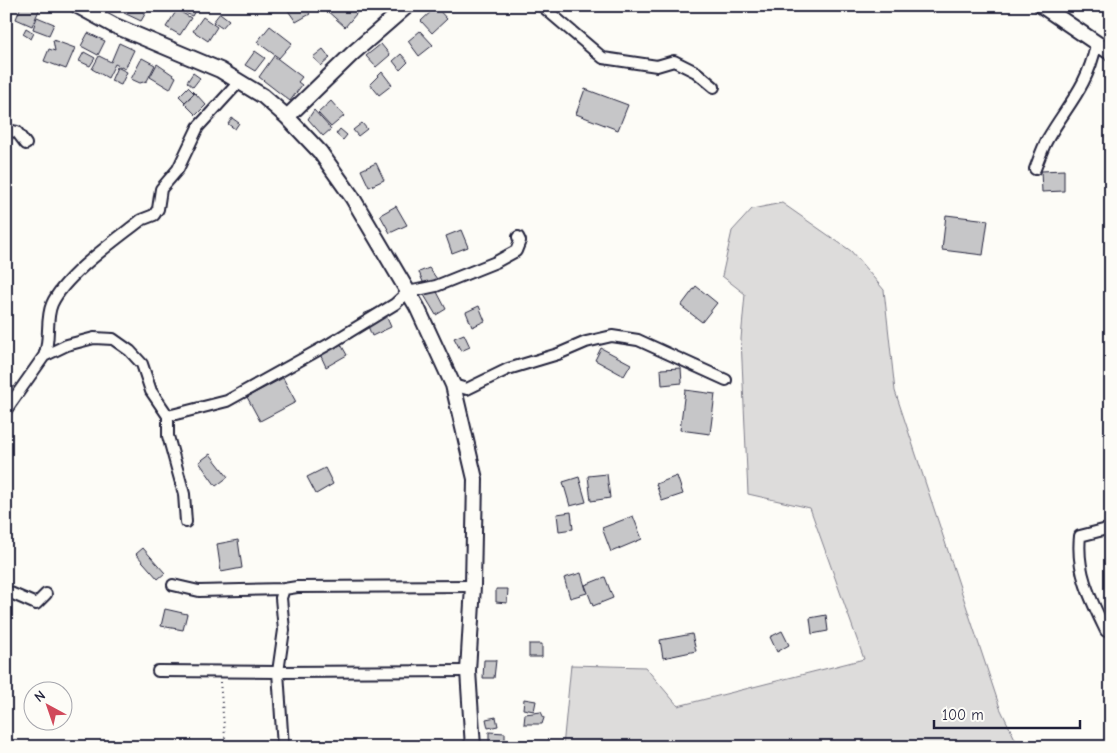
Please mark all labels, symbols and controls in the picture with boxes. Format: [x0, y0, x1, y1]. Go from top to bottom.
north arrow [22, 680, 72, 730]
text: N [31, 687, 49, 706]
scale bar [934, 698, 1081, 730]
text: 100 m [942, 706, 984, 724]

